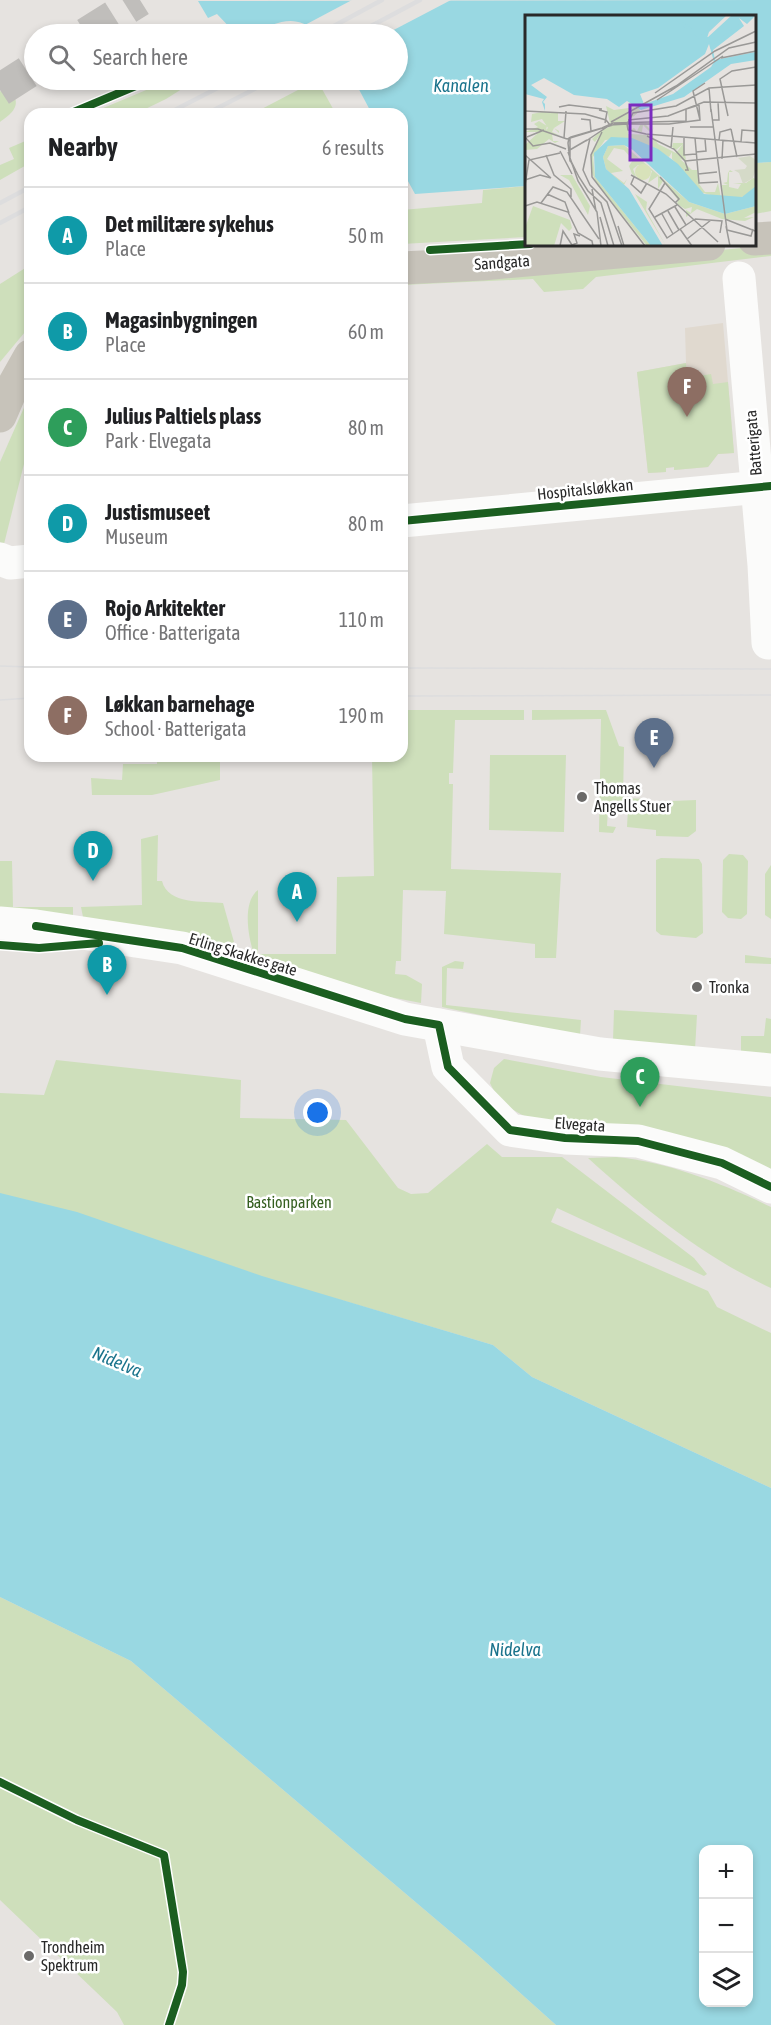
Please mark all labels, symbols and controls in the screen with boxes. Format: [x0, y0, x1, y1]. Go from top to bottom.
inset map [525, 15, 756, 246]
search box [24, 24, 408, 90]
icon: search [45, 41, 78, 74]
text: Search here [93, 44, 188, 70]
water label: Kanalen [433, 75, 489, 96]
text: Nearby [48, 132, 118, 162]
text: 6 results [322, 136, 384, 159]
text: Det militære sykehus [105, 211, 274, 237]
text: A [63, 224, 72, 247]
text: 50 m [348, 224, 384, 247]
text: Place [105, 237, 146, 260]
street label: Sandgata [474, 251, 530, 274]
text: Magasinbygningen [105, 307, 258, 333]
text: B [63, 320, 72, 343]
text: 60 m [348, 320, 384, 343]
text: Place [105, 333, 146, 356]
pin: F [668, 368, 706, 417]
text: Julius Paltiels plass [105, 403, 261, 429]
street label: Batterigata [741, 409, 766, 477]
text: C [63, 416, 72, 439]
text: 80 m [348, 416, 384, 439]
text: Park · Elvegata [105, 429, 211, 452]
street label: Hospitalsløkkan [536, 475, 634, 504]
text: Justismuseet [105, 499, 210, 525]
text: D [62, 512, 73, 535]
text: 80 m [348, 512, 384, 535]
text: Museum [105, 525, 168, 548]
text: Rojo Arkitekter [105, 595, 225, 621]
text: E [63, 608, 72, 631]
text: 110 m [339, 608, 384, 631]
text: Office · Batterigata [105, 621, 241, 644]
text: Løkkan barnehage [105, 691, 255, 717]
text: F [63, 704, 72, 727]
text: 190 m [339, 704, 384, 727]
text: School · Batterigata [105, 717, 247, 740]
pin: E [634, 718, 674, 768]
place label: Thomas Angells Stuer [594, 779, 671, 816]
marker: Thomas Angells Stuer [575, 790, 589, 804]
pin: D [74, 832, 112, 881]
pin: A [278, 872, 316, 922]
street label: Erling Skakkes gate [186, 929, 299, 980]
pin: B [88, 946, 126, 995]
place label: Tronka [709, 978, 750, 996]
marker: Tronka [690, 980, 704, 994]
pin: C [620, 1058, 660, 1107]
your location [303, 1098, 332, 1127]
street label: Elvegata [554, 1113, 606, 1136]
park label: Bastionparken [246, 1193, 332, 1212]
water label: Nidelva [89, 1342, 146, 1382]
water label: Nidelva [489, 1639, 541, 1660]
map controls [699, 1845, 753, 2007]
button: + [699, 1845, 753, 1899]
button: − [699, 1899, 753, 1953]
place label: Trondheim Spektrum [41, 1938, 105, 1975]
marker: Trondheim Spektrum [22, 1949, 36, 1963]
button: layers [699, 1953, 753, 2007]

